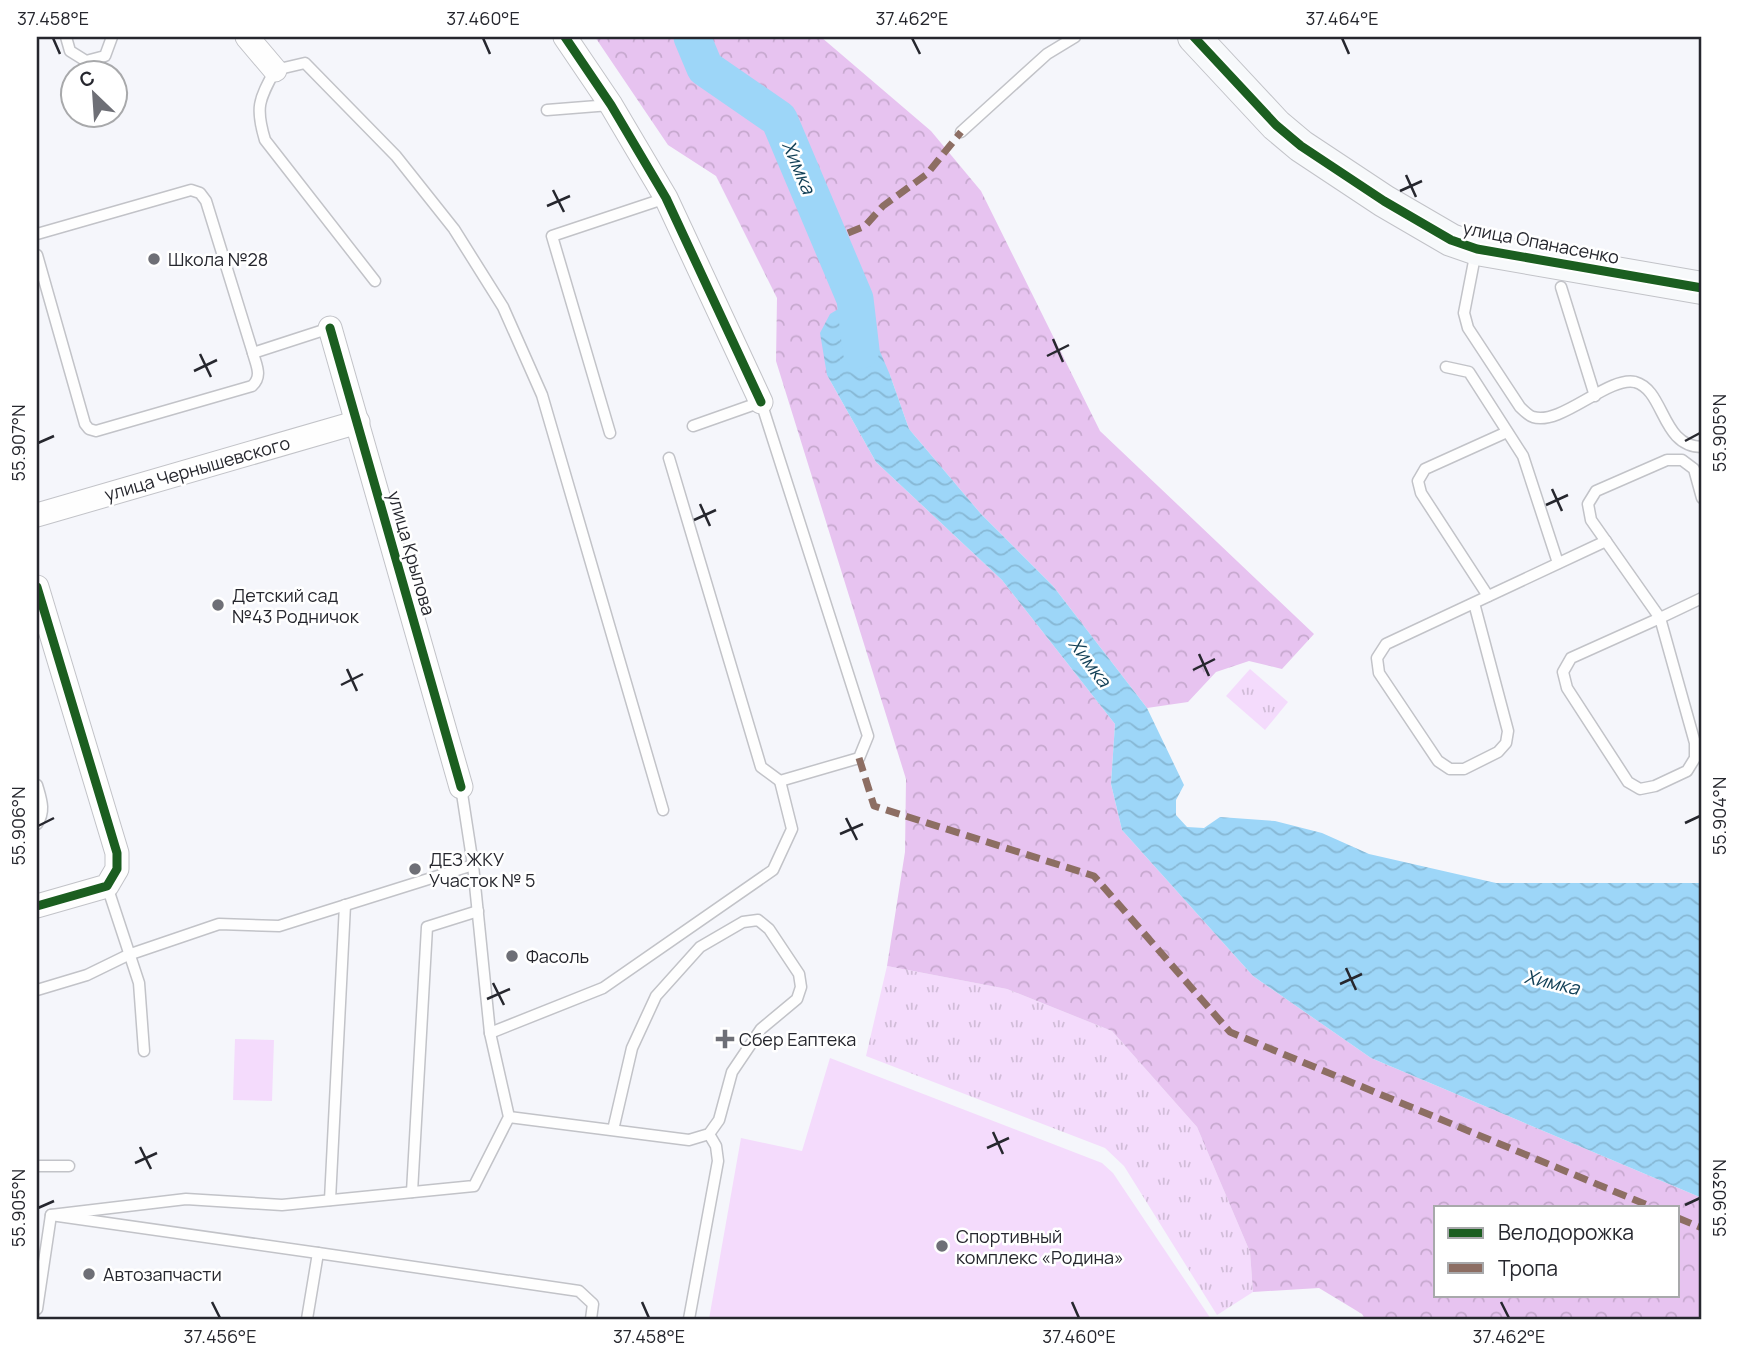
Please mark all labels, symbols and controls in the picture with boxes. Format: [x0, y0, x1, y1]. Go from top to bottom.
text: 37.458°E [17, 6, 89, 30]
text: 37.460°E [446, 6, 520, 30]
text: 37.462°E [876, 6, 948, 30]
text: 37.464°E [1305, 6, 1379, 30]
north arrow [60, 60, 130, 130]
text: С [75, 64, 99, 93]
water label: Химка [776, 136, 822, 199]
street label: улица Опанасенко [1461, 215, 1621, 269]
place label: Школа №28 [168, 247, 268, 271]
marker: Школа №28 [146, 251, 162, 267]
text: 55.905°N [1707, 394, 1731, 472]
text: 55.907°N [6, 405, 30, 481]
street label: улица Чернышевского [101, 430, 293, 506]
street label: улица Крылова [383, 488, 441, 618]
place label: Детский сад №43 Родничок [232, 583, 360, 628]
marker: Детский сад №43 Родничок [210, 597, 226, 613]
water label: Химка [1063, 632, 1118, 693]
text: 55.904°N [1707, 777, 1731, 855]
text: 55.906°N [6, 786, 30, 866]
place label: ДЕЗ ЖКУ Участок № 5 [429, 847, 535, 892]
marker: ДЕЗ ЖКУ Участок № 5 [407, 861, 423, 877]
place label: Фасоль [526, 944, 589, 968]
marker: Фасоль [504, 948, 520, 964]
water label: Химка [1522, 963, 1583, 1001]
place label: Сбер Еаптека [739, 1027, 856, 1051]
marker: Сбер Еаптека [717, 1031, 733, 1047]
text: 55.903°N [1707, 1159, 1731, 1237]
text: 55.905°N [6, 1169, 30, 1247]
legend [1434, 1206, 1680, 1296]
text: Велодорожка [1498, 1218, 1634, 1246]
place label: Спортивный комплекс «Родина» [956, 1224, 1124, 1269]
marker: Спортивный комплекс «Родина» [934, 1238, 950, 1254]
text: Тропа [1498, 1254, 1558, 1282]
place label: Автозапчасти [103, 1262, 222, 1286]
marker: Автозапчасти [81, 1266, 97, 1282]
text: 37.456°E [184, 1324, 256, 1348]
text: 37.458°E [613, 1324, 685, 1348]
text: 37.460°E [1042, 1324, 1116, 1348]
text: 37.462°E [1473, 1324, 1545, 1348]

